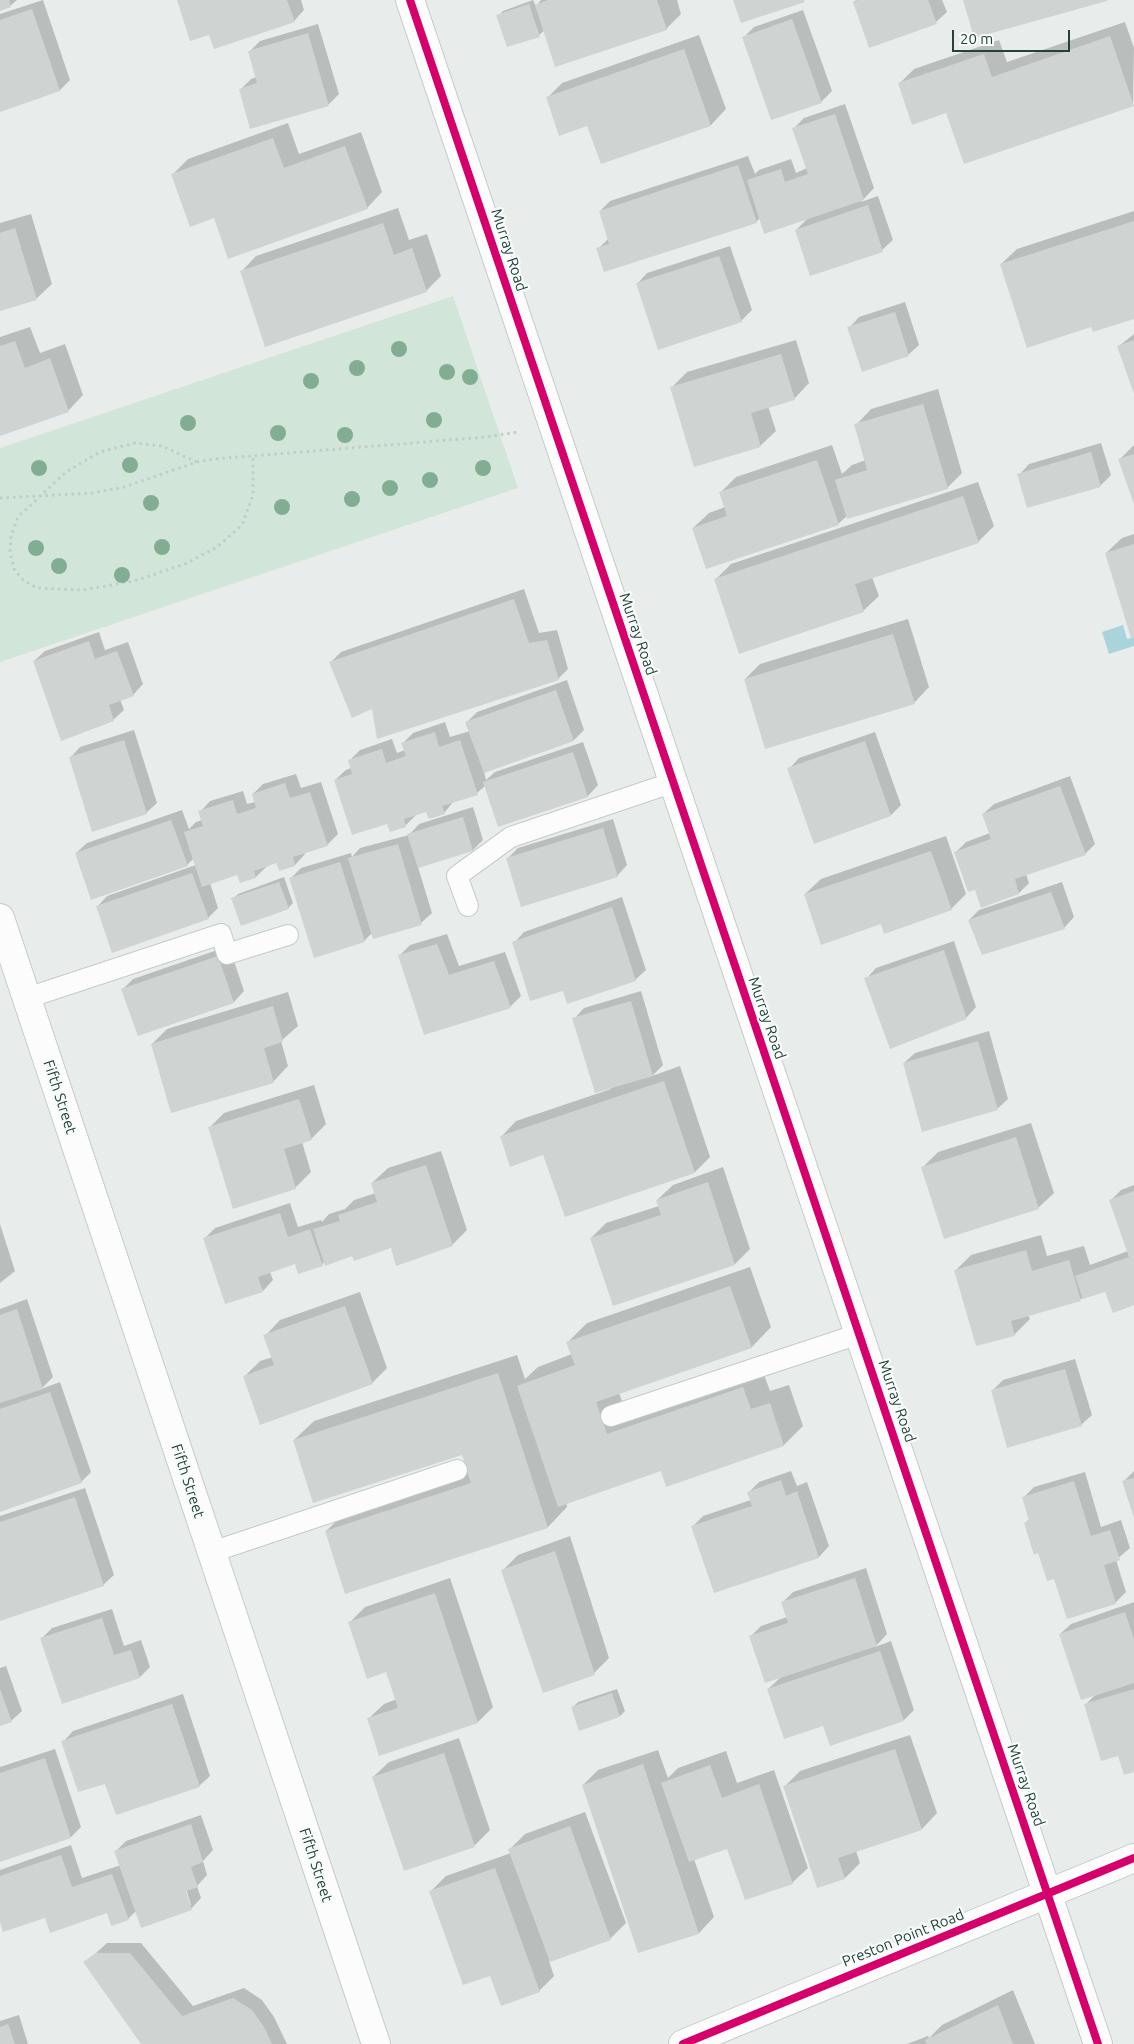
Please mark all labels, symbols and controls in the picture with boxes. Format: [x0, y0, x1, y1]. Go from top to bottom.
scale bar [954, 20, 1072, 52]
text: 20 m [960, 30, 993, 47]
street label: Murray Road [487, 206, 531, 294]
street label: Murray Road [616, 590, 660, 678]
street label: Murray Road [745, 974, 789, 1062]
street label: Fifth Street [40, 1058, 80, 1136]
street label: Murray Road [875, 1357, 919, 1445]
street label: Fifth Street [168, 1442, 208, 1520]
street label: Murray Road [1004, 1741, 1048, 1829]
street label: Fifth Street [296, 1826, 336, 1904]
street label: Preston Point Road [839, 1905, 967, 1971]

